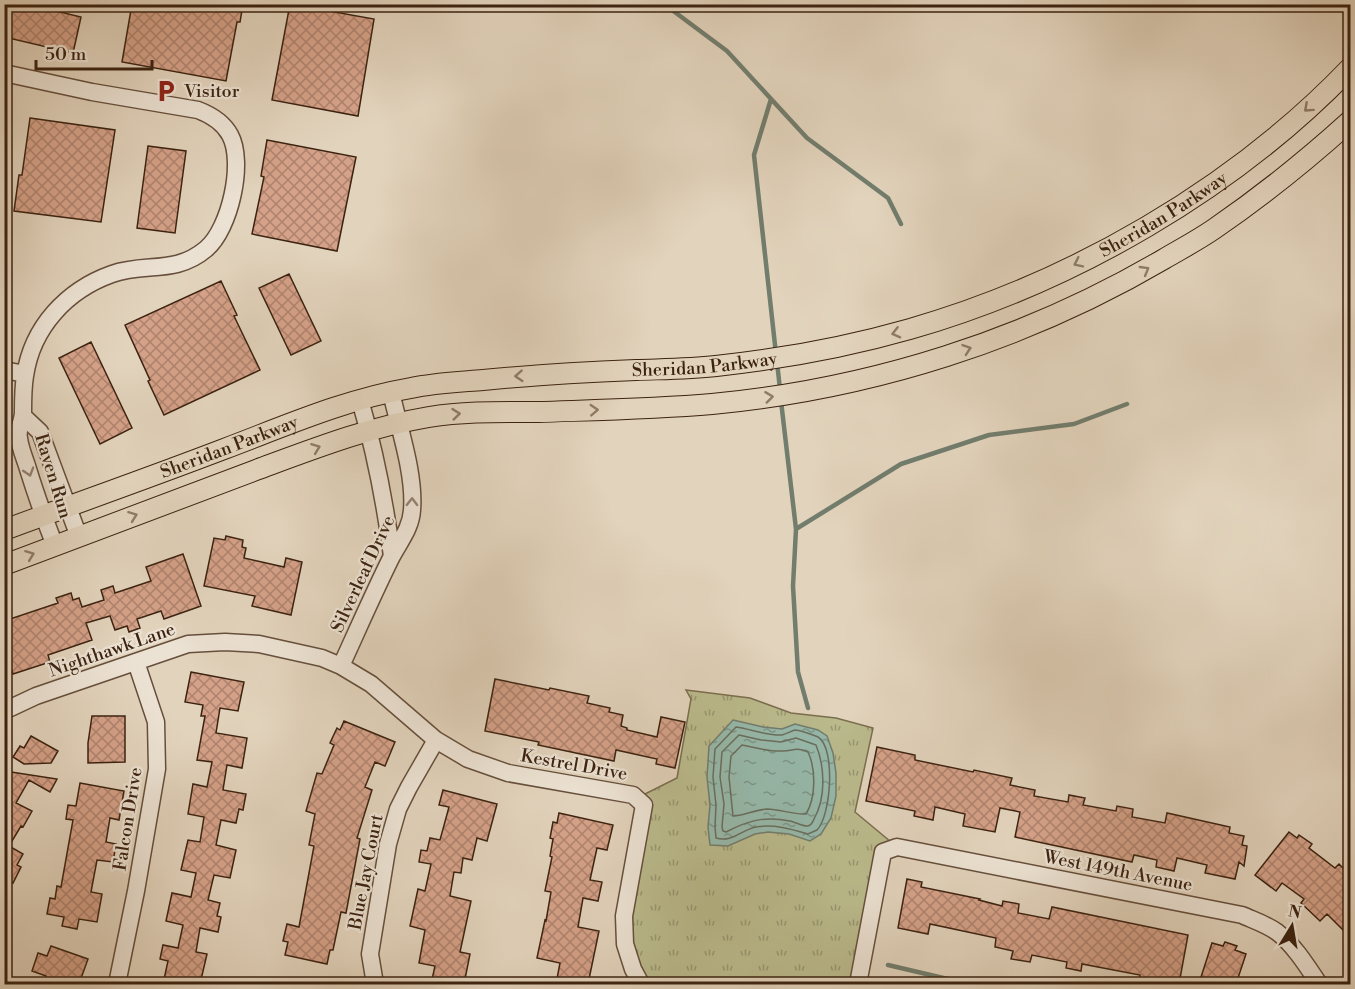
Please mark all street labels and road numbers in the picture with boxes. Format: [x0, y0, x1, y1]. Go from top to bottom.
street label: Sheridan Parkway [1095, 166, 1232, 262]
street label: Sheridan Parkway [631, 347, 779, 382]
street label: Sheridan Parkway [157, 410, 301, 483]
street label: Raven Run [29, 431, 77, 521]
street label: Silverleaf Drive [326, 512, 400, 636]
street label: Nighthawk Lane [46, 618, 178, 682]
street label: Kestrel Drive [519, 744, 629, 786]
street label: Falcon Drive [108, 766, 148, 872]
street label: Blue Jay Court [343, 812, 389, 933]
street label: West 149th Avenue [1041, 845, 1194, 897]

